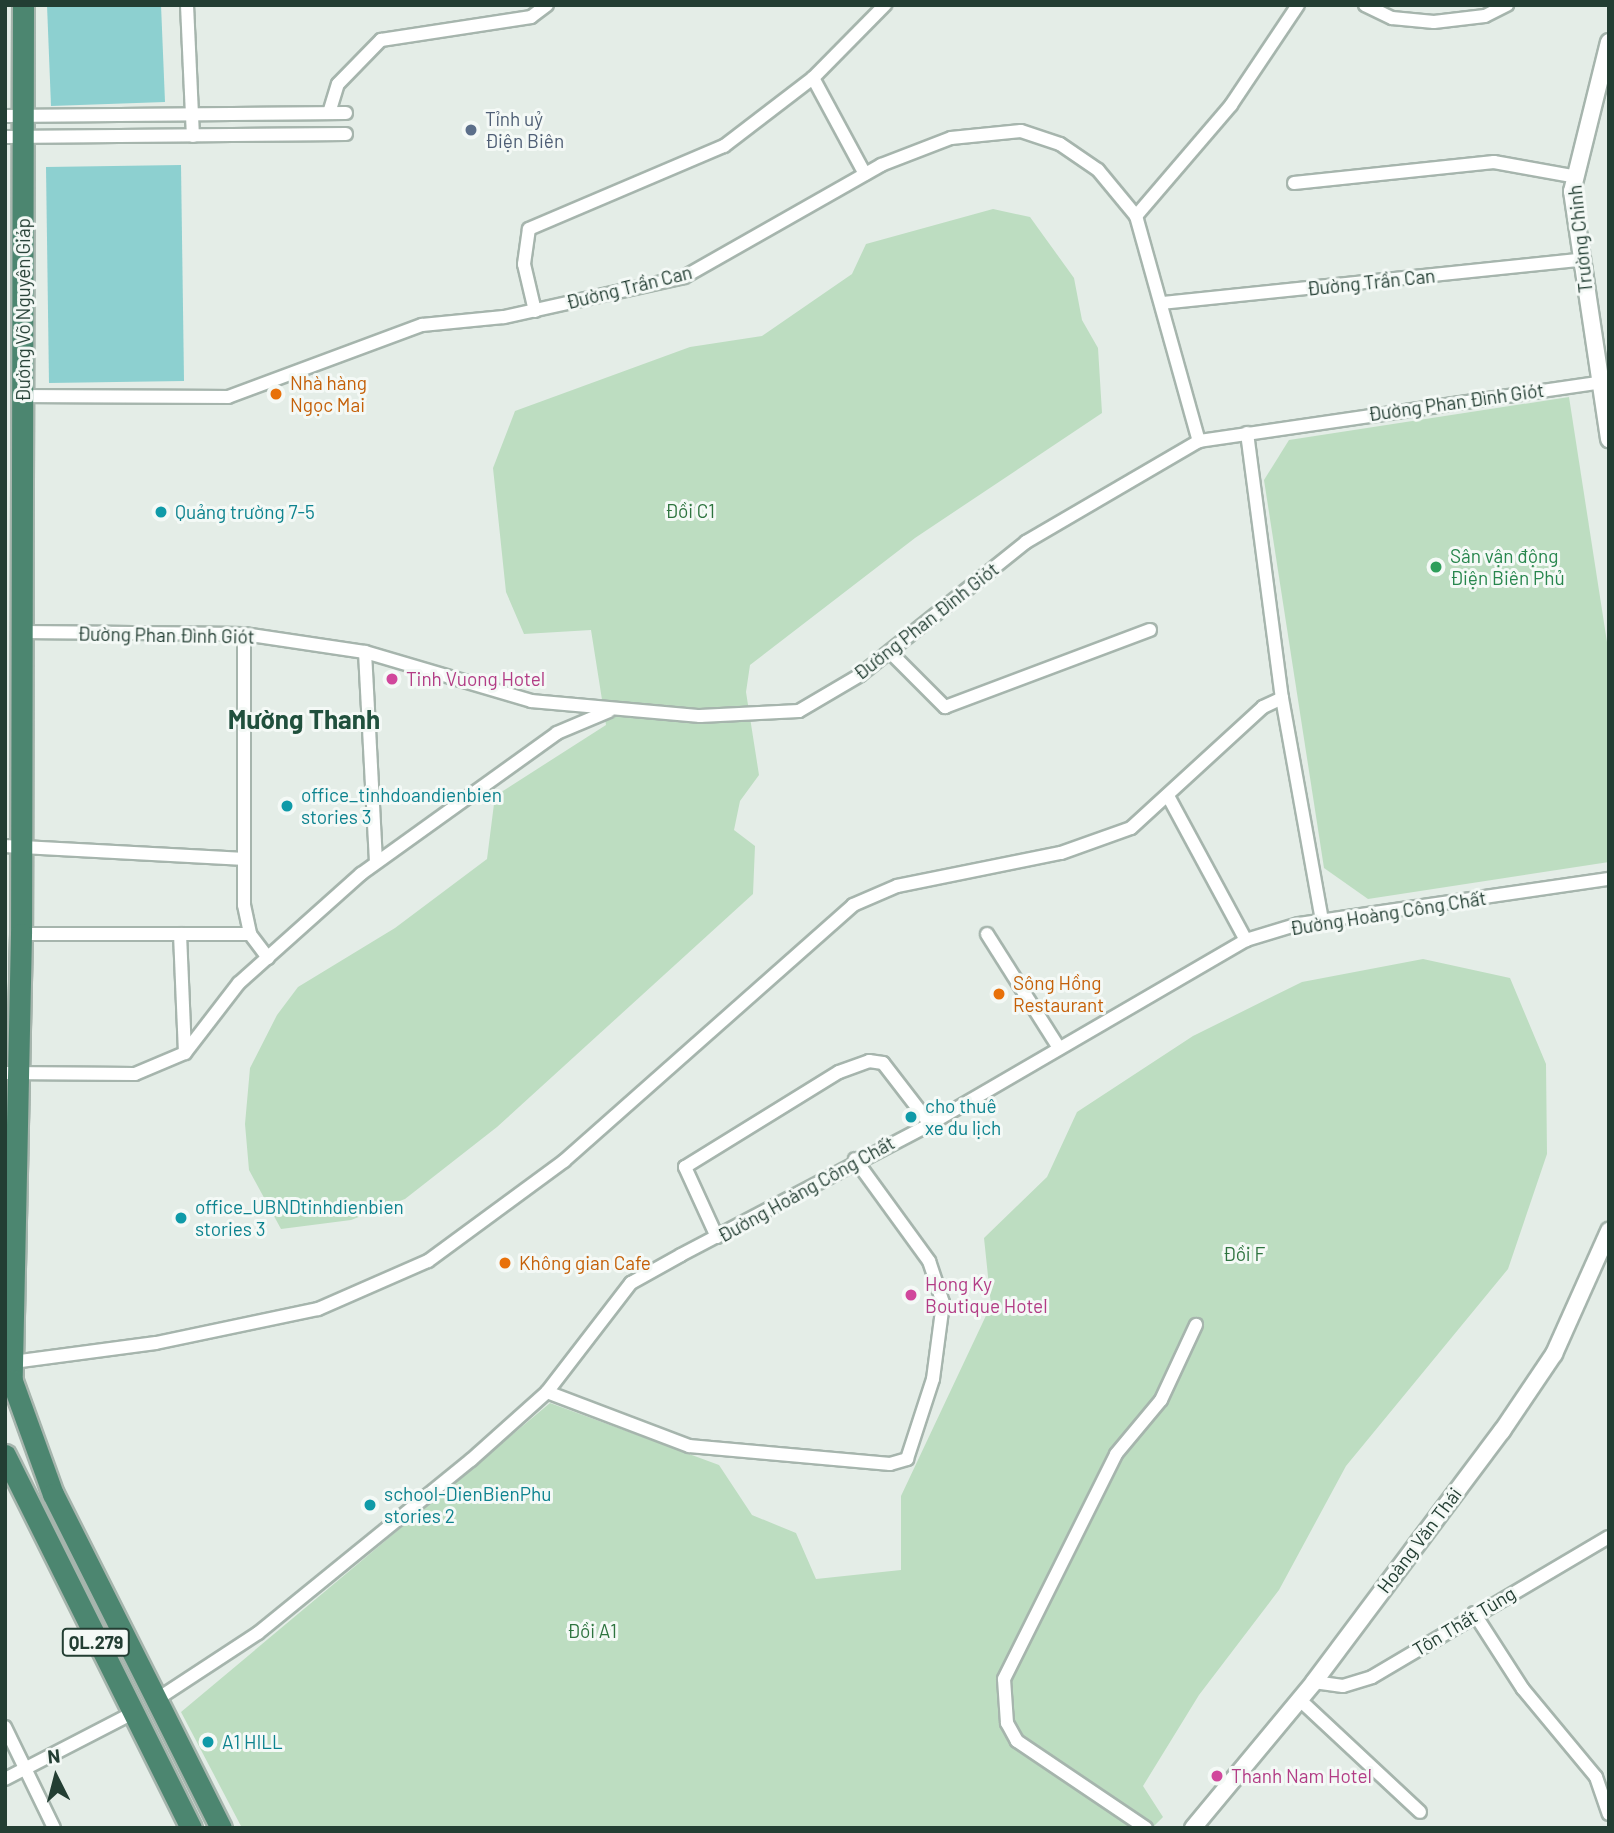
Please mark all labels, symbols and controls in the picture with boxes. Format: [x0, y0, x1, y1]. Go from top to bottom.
place label: Tỉnh uỷ Điện Biên [485, 108, 564, 152]
marker: Tỉnh uỷ Điện Biên [463, 122, 479, 138]
street label: Trường Chinh [1563, 184, 1597, 294]
street label: Đường Võ Nguyên Giáp [12, 218, 34, 402]
street label: Đường Trần Can [564, 260, 694, 314]
street label: Đường Trần Can [1306, 264, 1436, 300]
place label: Nhà hàng Ngọc Mai [290, 372, 367, 416]
street label: Đường Phan Đình Giót [1367, 378, 1545, 426]
marker: Nhà hàng Ngọc Mai [268, 386, 284, 402]
park label: Đồi C1 [665, 500, 715, 522]
place label: Quảng trường 7-5 [175, 501, 315, 523]
marker: Quảng trường 7-5 [153, 504, 169, 520]
place label: Sân vận động Điện Biên Phủ [1450, 545, 1565, 589]
street label: Đường Phan Đình Giót [849, 557, 1003, 685]
marker: Sân vận động Điện Biên Phủ [1428, 559, 1444, 575]
street label: Đường Phan Đình Giót [77, 622, 255, 648]
place label: Tinh Vuong Hotel [406, 668, 545, 690]
marker: Tinh Vuong Hotel [384, 671, 400, 687]
district label: Mường Thanh [228, 703, 380, 735]
place label: office_tinhdoandienbien stories 3 [301, 784, 502, 828]
marker: office_tinhdoandienbien stories 3 [279, 798, 295, 814]
street label: Đường Hoàng Công Chất [1288, 886, 1488, 940]
place label: Sông Hồng Restaurant [1013, 972, 1104, 1016]
marker: Sông Hồng Restaurant [991, 986, 1007, 1002]
place label: cho thuê xe du lịch [925, 1095, 1001, 1139]
marker: cho thuê xe du lịch [903, 1109, 919, 1125]
street label: Đường Hoàng Công Chất [714, 1131, 898, 1247]
place label: office_UBNDtinhdienbien stories 3 [195, 1196, 404, 1240]
marker: office_UBNDtinhdienbien stories 3 [173, 1210, 189, 1226]
park label: Đồi F [1223, 1243, 1265, 1265]
place label: Không gian Cafe [519, 1252, 651, 1274]
marker: Không gian Cafe [497, 1255, 513, 1271]
place label: Hong Ky Boutique Hotel [925, 1273, 1048, 1317]
marker: Hong Ky Boutique Hotel [903, 1287, 919, 1303]
place label: school-DienBienPhu stories 2 [384, 1483, 551, 1527]
street label: Hoàng Văn Thái [1372, 1483, 1466, 1597]
marker: school-DienBienPhu stories 2 [362, 1497, 378, 1513]
street label: Tôn Thất Tùng [1408, 1581, 1520, 1661]
park label: Đồi A1 [567, 1620, 617, 1642]
road number: QL.279 [61, 1628, 131, 1657]
place label: A1 HILL [222, 1731, 283, 1753]
marker: A1 HILL [200, 1734, 216, 1750]
north arrow [21, 1742, 91, 1812]
text: N [46, 1744, 61, 1768]
place label: Thanh Nam Hotel [1231, 1765, 1372, 1787]
marker: Thanh Nam Hotel [1209, 1768, 1225, 1784]

